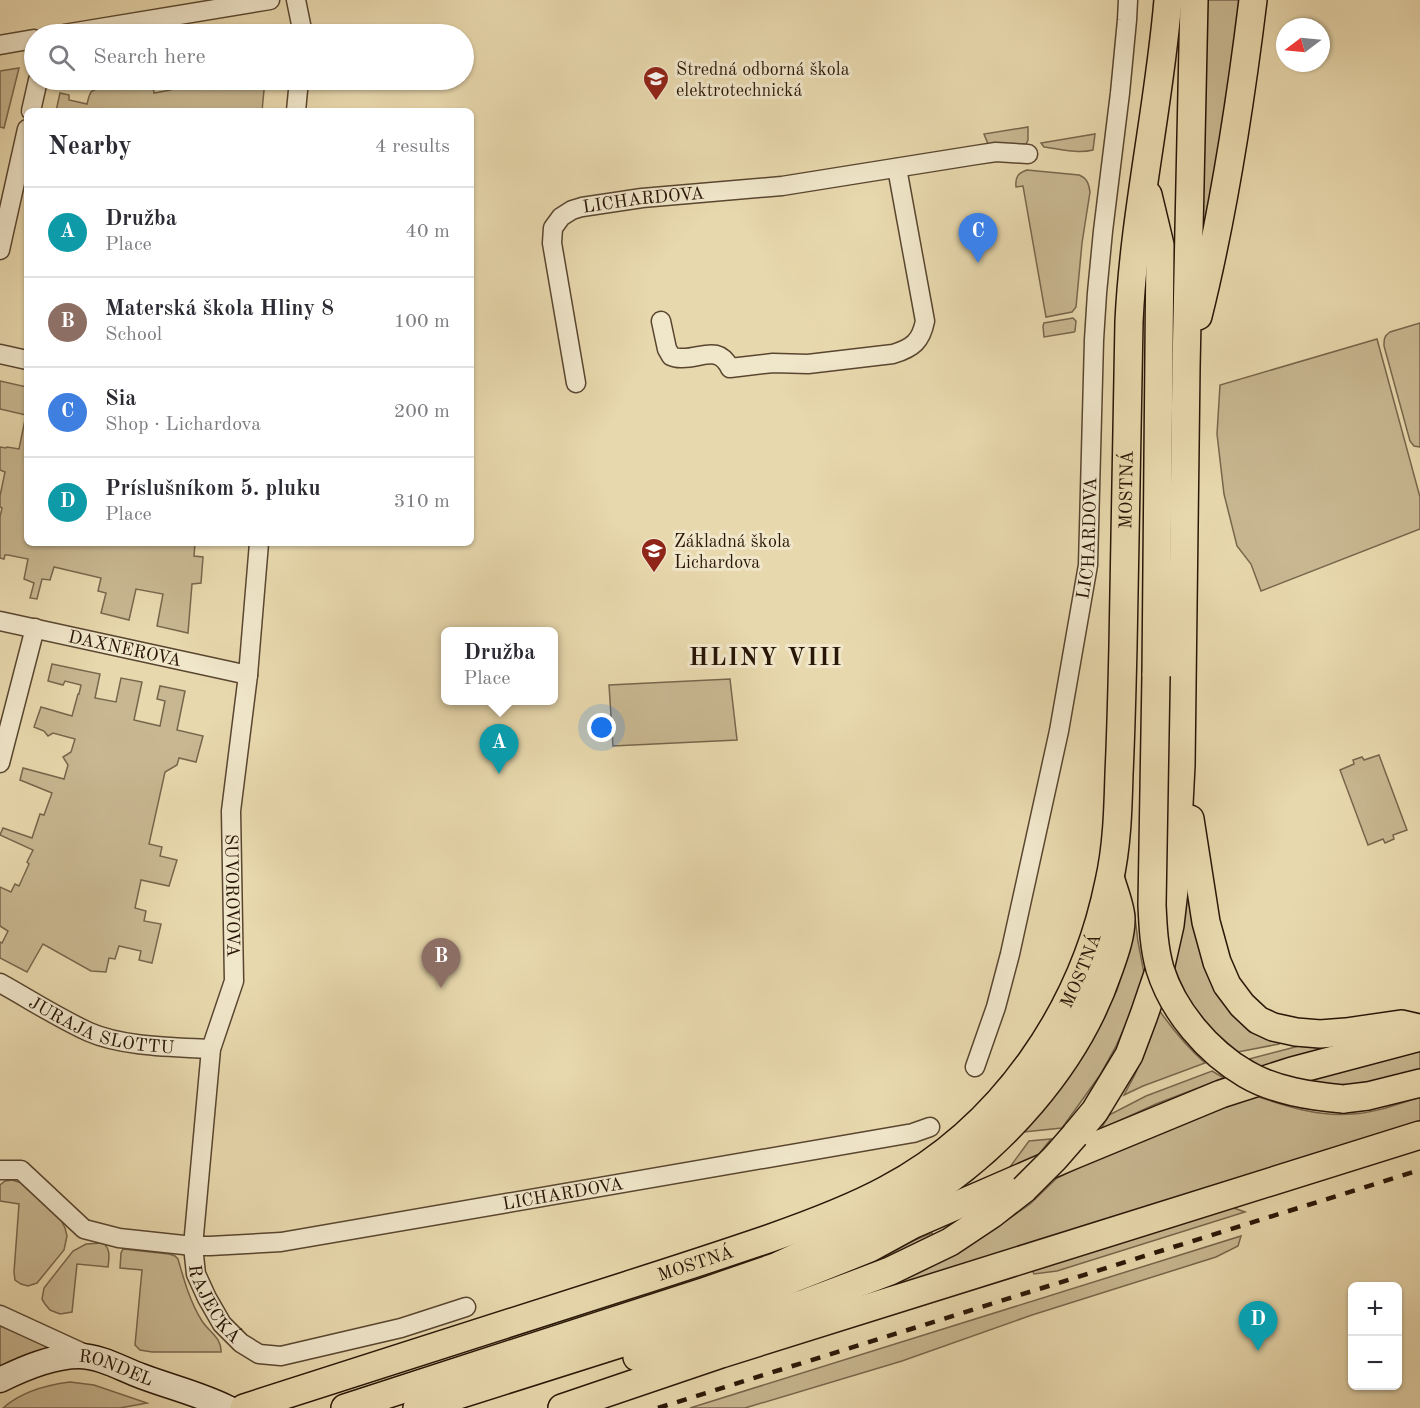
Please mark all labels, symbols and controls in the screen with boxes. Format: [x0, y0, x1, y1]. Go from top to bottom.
north arrow [1276, 18, 1330, 72]
search box [24, 24, 474, 90]
icon: search [45, 41, 78, 74]
text: Search here [93, 46, 206, 68]
place label: Stredná odborná škola elektrotechnická [676, 61, 850, 100]
school or university icon: Stredná odborná škola elektrotechnická [641, 64, 671, 102]
text: Nearby [48, 134, 132, 160]
text: 4 results [375, 137, 450, 157]
street label: LICHARDOVA [581, 185, 705, 217]
text: Družba [105, 208, 177, 230]
pin: C [958, 214, 998, 263]
text: A [60, 222, 75, 242]
text: 40 m [405, 222, 450, 242]
text: Place [105, 235, 152, 255]
text: Materská škola Hliny 8 [105, 298, 334, 320]
text: B [60, 312, 75, 332]
text: 100 m [394, 312, 450, 332]
text: School [105, 325, 162, 345]
text: Sia [105, 388, 136, 410]
text: C [61, 402, 74, 422]
text: 200 m [394, 402, 450, 422]
text: Shop · Lichardova [105, 415, 261, 435]
street label: MOSTNÁ [1114, 450, 1137, 529]
street label: LICHARDOVA [1074, 477, 1100, 601]
text: Príslušníkom 5. pluku [105, 478, 321, 500]
text: D [60, 492, 75, 512]
text: 310 m [394, 492, 450, 512]
text: Place [105, 505, 152, 525]
place label: Základná škola Lichardova [674, 533, 791, 572]
school or university icon: Základná škola Lichardova [639, 536, 669, 574]
popup [441, 627, 558, 705]
street label: DAXNEROVA [66, 628, 183, 670]
text: Družba [464, 642, 535, 664]
district label: HLINY VIII [689, 647, 843, 671]
text: Place [464, 669, 510, 689]
your location [587, 713, 616, 742]
pin: A [480, 724, 518, 774]
street label: SUVOROVOVA [221, 834, 242, 957]
street label: MOSTNÁ [1058, 930, 1105, 1011]
pin: B [422, 938, 460, 988]
street label: JURAJA SLOTTU [25, 994, 175, 1057]
street label: LICHARDOVA [501, 1175, 625, 1214]
street label: MOSTNÁ [655, 1239, 736, 1285]
street label: RAJECKÁ [185, 1264, 246, 1347]
map controls [1348, 1282, 1402, 1390]
button: + [1348, 1282, 1402, 1336]
pin: D [1238, 1302, 1278, 1351]
button: − [1348, 1336, 1402, 1390]
street label: RONDEL [78, 1348, 155, 1390]

